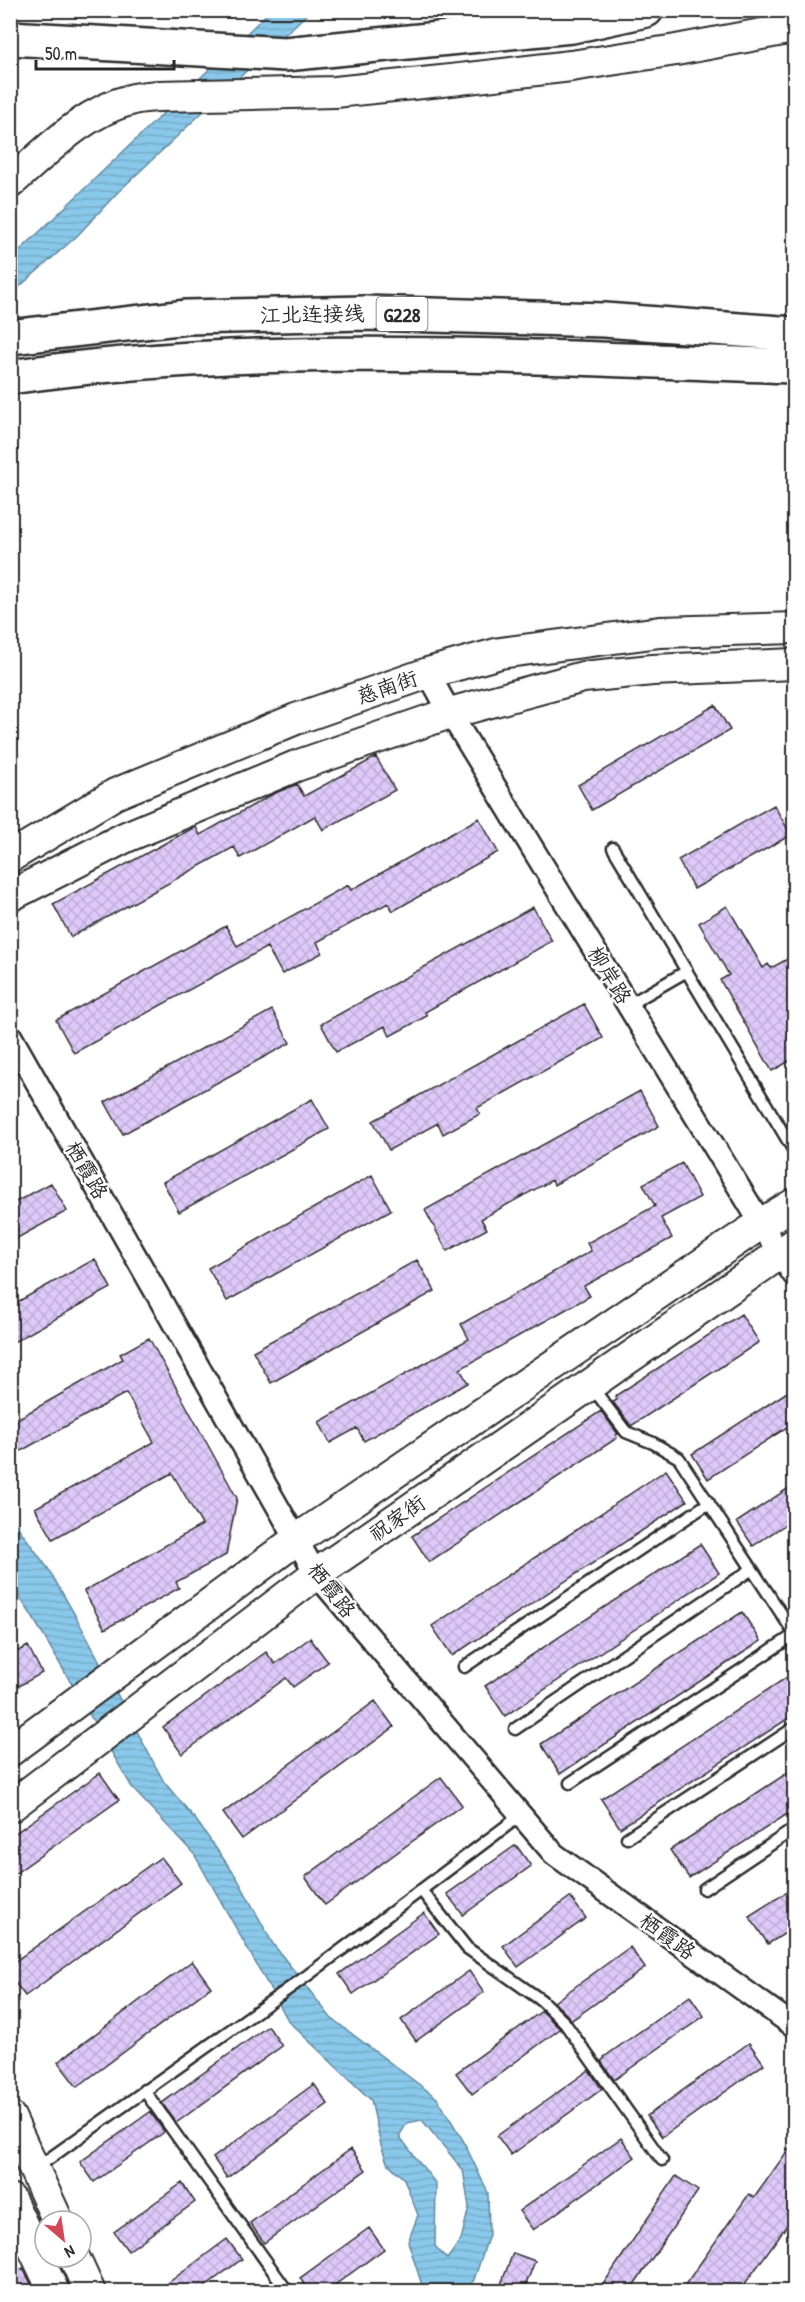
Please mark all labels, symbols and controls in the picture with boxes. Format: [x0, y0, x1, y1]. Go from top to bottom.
scale bar [36, 33, 174, 71]
text: 50 m [45, 41, 77, 66]
road number: G228 [376, 297, 428, 331]
street label: 江北连接线 [259, 299, 365, 329]
street label: 慈南街 [352, 663, 422, 711]
street label: 柳岸路 [581, 941, 639, 1009]
street label: 栖霞路 [59, 1135, 115, 1205]
street label: 祝家街 [363, 1488, 431, 1548]
street label: 栖霞路 [301, 1556, 363, 1624]
street label: 栖霞路 [634, 1906, 702, 1966]
north arrow [33, 2209, 93, 2269]
text: N [61, 2240, 79, 2264]

